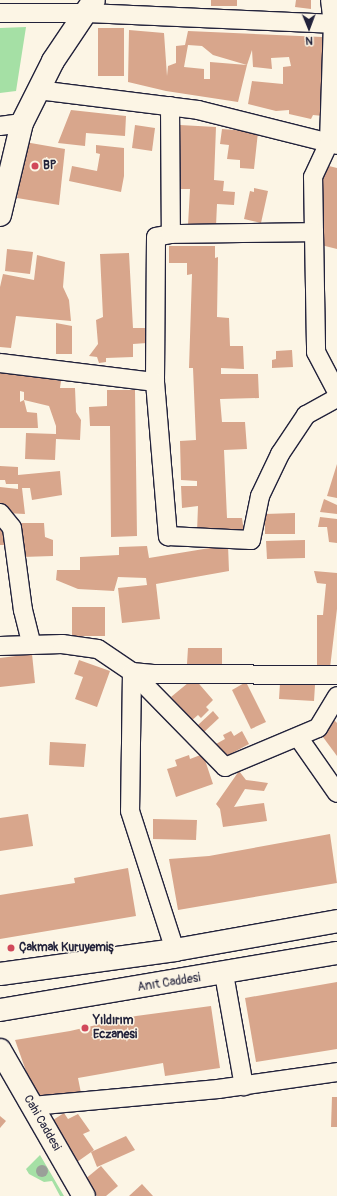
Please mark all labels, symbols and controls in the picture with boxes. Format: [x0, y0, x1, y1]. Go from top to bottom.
north arrow [289, 8, 329, 48]
text: N [305, 34, 313, 47]
place label: BP [43, 159, 56, 173]
marker: BP [30, 161, 40, 171]
place label: Çakmak Kuruyemiş [19, 941, 114, 955]
marker: Çakmak Kuruyemiş [6, 943, 16, 953]
street label: Anıt Caddesi [137, 971, 201, 995]
place label: Yıldırım Eczanesi [93, 1014, 137, 1042]
marker: Yıldırım Eczanesi [80, 1023, 90, 1033]
street label: Cahi Caddesi [20, 1093, 64, 1153]

